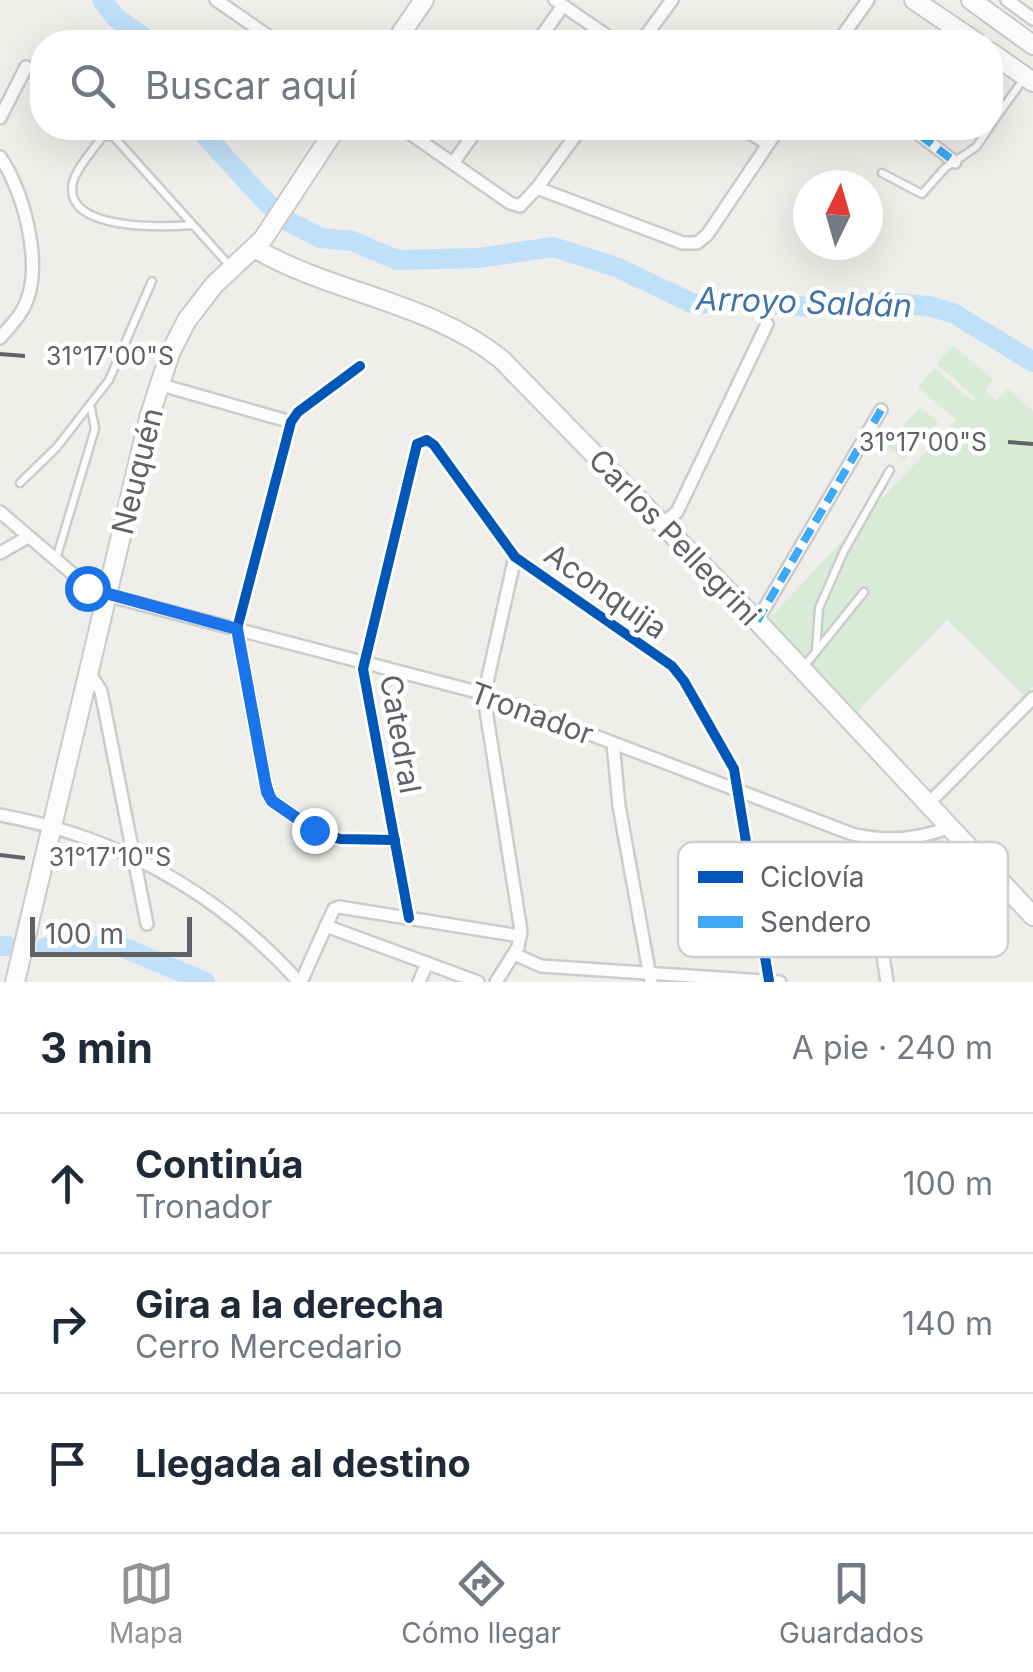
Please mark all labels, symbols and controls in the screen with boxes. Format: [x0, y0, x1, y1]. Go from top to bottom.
search box [30, 30, 1003, 140]
icon: search [65, 58, 120, 113]
text: Buscar aquí [145, 62, 357, 108]
north arrow [793, 170, 883, 260]
water label: Arroyo Saldán [694, 279, 913, 325]
text: 31°17'00"S [46, 341, 174, 371]
street label: Neuquén [104, 404, 170, 538]
text: 31°17'00"S [859, 427, 987, 457]
street label: Carlos Pellegrini [582, 441, 768, 633]
street label: Aconquija [538, 536, 674, 646]
route start [65, 566, 111, 612]
street label: Catedral [373, 672, 429, 796]
street label: Tronador [465, 674, 599, 752]
route end [292, 808, 338, 854]
text: 31°17'10"S [49, 842, 171, 872]
legend [678, 842, 1008, 957]
text: Ciclovía [760, 860, 865, 894]
text: Sendero [760, 905, 871, 939]
scale bar [30, 912, 192, 956]
text: 100 m [45, 917, 124, 951]
text: 3 min [40, 1022, 153, 1073]
text: A pie · 240 m [792, 1028, 993, 1067]
text: Continúa [135, 1141, 304, 1187]
icon: ahead [40, 1156, 95, 1211]
text: 100 m [903, 1164, 993, 1203]
text: Tronador [135, 1187, 272, 1226]
text: Gira a la derecha [135, 1281, 444, 1327]
icon: right [40, 1296, 95, 1351]
text: 140 m [902, 1304, 993, 1343]
text: Cerro Mercedario [135, 1327, 402, 1366]
icon: arrive [40, 1436, 95, 1491]
text: Llegada al destino [135, 1440, 471, 1486]
tab: Mapa [109, 1556, 183, 1650]
tab: Cómo llegar [401, 1556, 561, 1650]
tab: Guardados [779, 1556, 924, 1650]

